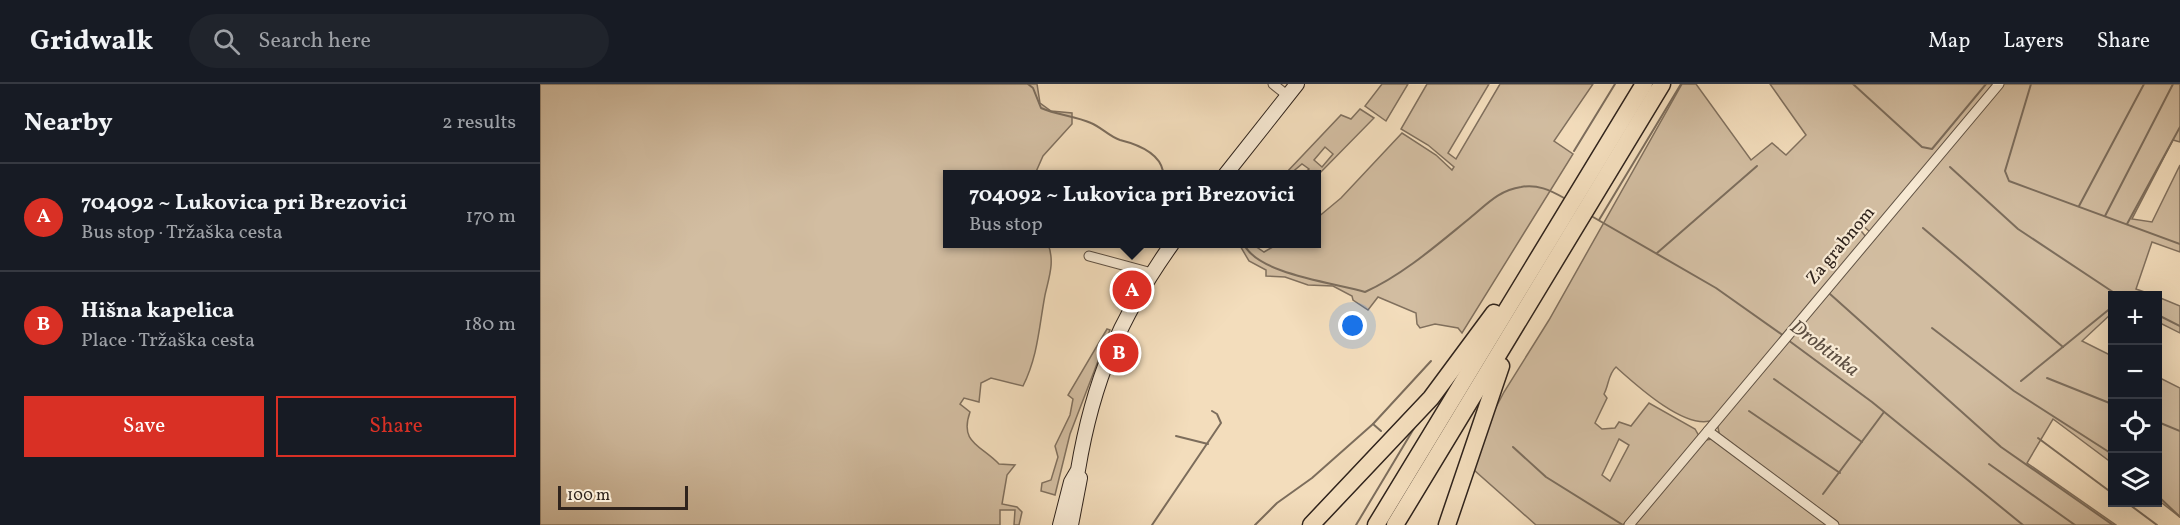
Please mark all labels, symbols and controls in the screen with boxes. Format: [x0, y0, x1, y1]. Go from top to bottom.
search box [189, 14, 609, 68]
text: Gridwalk [30, 22, 153, 61]
icon: search [210, 25, 243, 58]
text: Search here [258, 26, 371, 57]
text: Map [1928, 27, 1970, 56]
text: Layers [2003, 27, 2064, 56]
text: Share [2097, 27, 2150, 56]
text: Nearby [24, 105, 113, 141]
text: 2 results [442, 109, 516, 137]
popup [943, 170, 1321, 248]
text: 704092 ~ Lukovica pri Brezovici [969, 180, 1295, 211]
text: 704092 ~ Lukovica pri Brezovici [81, 188, 407, 219]
street label: Za grabnom [1801, 201, 1881, 291]
text: A [36, 203, 51, 231]
text: 170 m [466, 203, 516, 231]
text: Bus stop [969, 211, 1043, 239]
text: Bus stop · Tržaška cesta [81, 219, 283, 247]
pin: A [1112, 268, 1152, 312]
map controls [2108, 291, 2162, 507]
button: + [2108, 291, 2162, 345]
text: Hišna kapelica [81, 296, 234, 327]
text: B [37, 311, 50, 339]
text: 180 m [464, 311, 516, 339]
your location [1338, 311, 1367, 340]
water label: Drobtinka [1784, 314, 1864, 384]
text: Place · Tržaška cesta [81, 327, 255, 355]
pin: B [1100, 330, 1138, 376]
button: − [2108, 345, 2162, 399]
button: Save [24, 396, 264, 457]
button: Share [276, 396, 516, 457]
button: locate [2108, 399, 2162, 453]
button: layers [2108, 453, 2162, 507]
scale bar [558, 483, 688, 510]
text: 100 m [567, 485, 610, 507]

